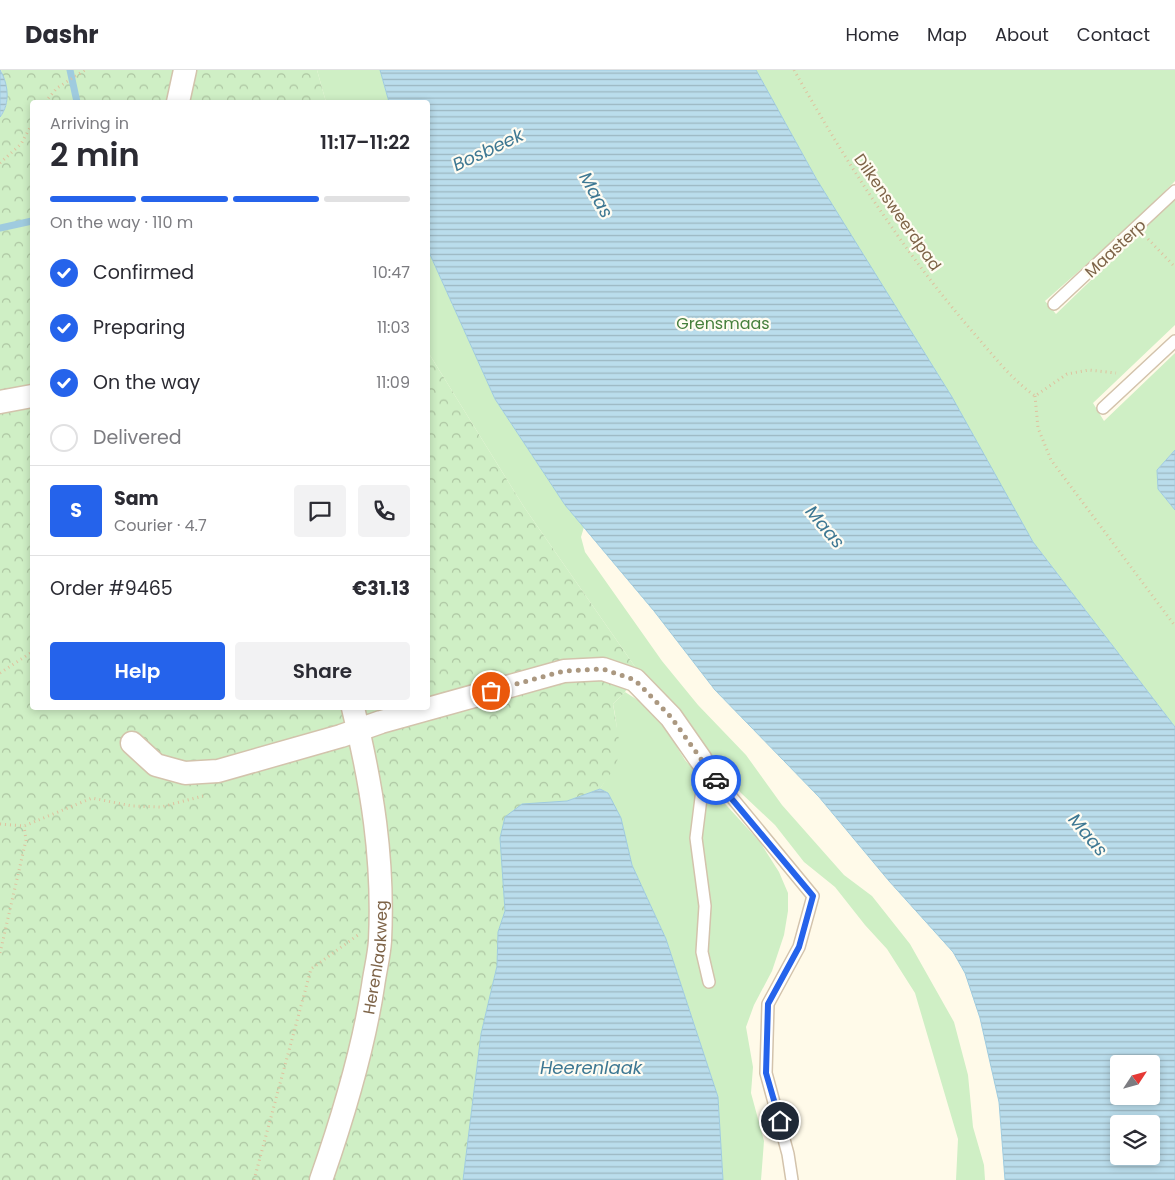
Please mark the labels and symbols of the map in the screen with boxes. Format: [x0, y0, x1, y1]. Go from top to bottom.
water label: Bosbeek [448, 122, 528, 177]
street label: Dilkensweerdpad [849, 149, 947, 275]
water label: Maas [574, 167, 619, 222]
street label: Maasterp [1080, 214, 1151, 283]
park label: Grensmaas [676, 312, 770, 335]
water label: Maas [800, 500, 851, 554]
pin [470, 670, 512, 712]
courier [691, 755, 741, 805]
water label: Maas [1063, 808, 1114, 862]
street label: Herenlaakweg [357, 900, 393, 1016]
water label: Heerenlaak [540, 1055, 643, 1080]
north arrow [1110, 1055, 1160, 1105]
pin [759, 1100, 801, 1142]

